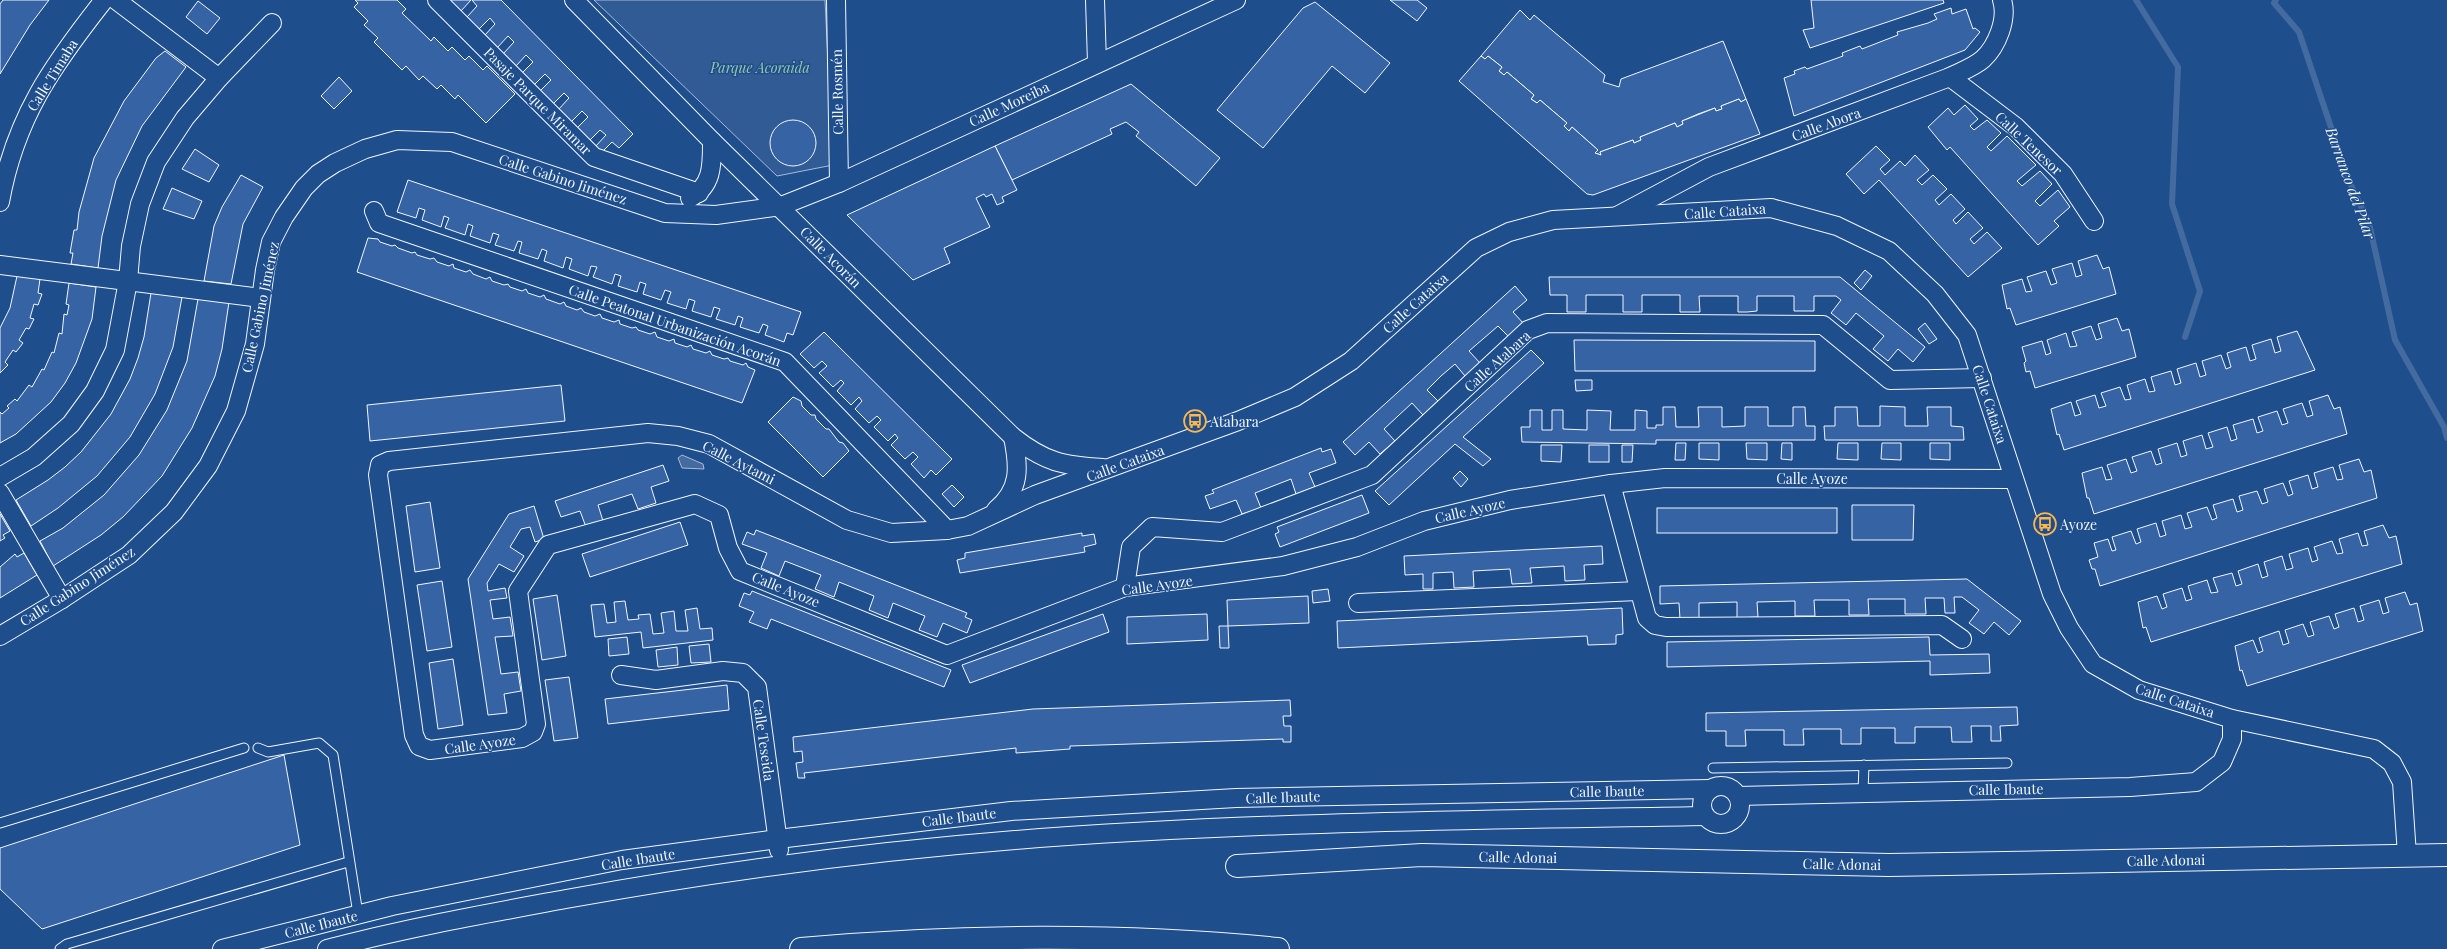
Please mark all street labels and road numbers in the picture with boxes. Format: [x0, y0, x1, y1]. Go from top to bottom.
street label: Calle Timaba [22, 35, 82, 115]
street label: Pasaje Parque Miramar [480, 43, 597, 160]
street label: Calle Rosmén [827, 48, 847, 135]
street label: Calle Moreiba [966, 77, 1052, 131]
street label: Calle Abora [1789, 103, 1863, 145]
street label: Calle Tenesor [1991, 107, 2067, 180]
street label: Calle Gabino Jiménez [497, 149, 630, 209]
street label: Calle Cataixa [1683, 199, 1767, 223]
street label: Calle Acorán [796, 222, 866, 292]
street label: Calle Gabino Jiménez [237, 239, 283, 374]
street label: Calle Cataixa [1378, 269, 1452, 337]
street label: Calle Peatonal Urbanización Acorán [566, 280, 784, 371]
street label: Calle Atabara [1460, 326, 1534, 396]
street label: Calle Cataixa [1968, 362, 2012, 446]
street label: Calle Aytami [700, 436, 778, 488]
street label: Calle Cataixa [1083, 440, 1167, 486]
street label: Calle Ayoze [1776, 469, 1848, 488]
street label: Calle Ayoze [1433, 493, 1507, 527]
street label: Calle Gabino Jiménez [16, 541, 138, 630]
street label: Calle Ayoze [749, 567, 823, 611]
street label: Calle Ayoze [1120, 571, 1194, 599]
street label: Calle Cataixa [2133, 678, 2217, 722]
street label: Calle Teseida [749, 698, 779, 782]
street label: Calle Ayoze [443, 730, 517, 758]
street label: Calle Ibaute [1968, 779, 2044, 799]
street label: Calle Ibaute [1569, 781, 1645, 801]
street label: Calle Ibaute [1245, 786, 1321, 808]
street label: Calle Ibaute [921, 803, 997, 831]
street label: Calle Ibaute [600, 844, 676, 874]
street label: Calle Adonai [1479, 847, 1557, 867]
street label: Calle Adonai [2127, 850, 2205, 870]
street label: Calle Adonai [1803, 854, 1881, 874]
street label: Calle Ibaute [282, 906, 360, 942]

